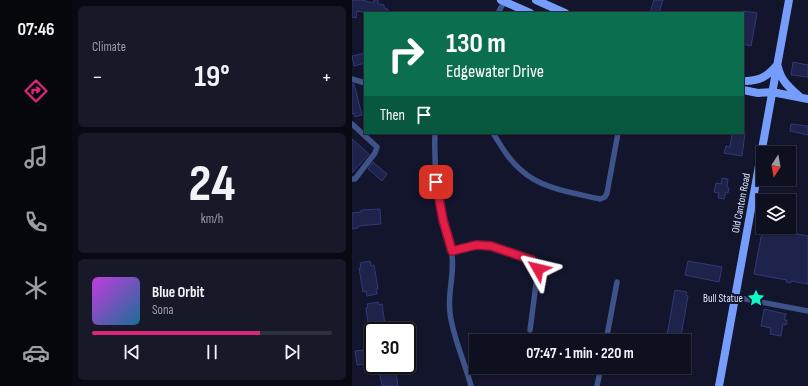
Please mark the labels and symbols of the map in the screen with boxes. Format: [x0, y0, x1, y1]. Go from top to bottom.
north arrow [756, 146, 796, 186]
pin [419, 165, 453, 199]
street label: Old Canton Road [729, 172, 753, 234]
position arrow [517, 248, 559, 290]
place icon: Bull Statue [746, 288, 766, 308]
place label: Bull Statue [703, 292, 743, 305]
speed limit sign: 30 [364, 322, 416, 374]

